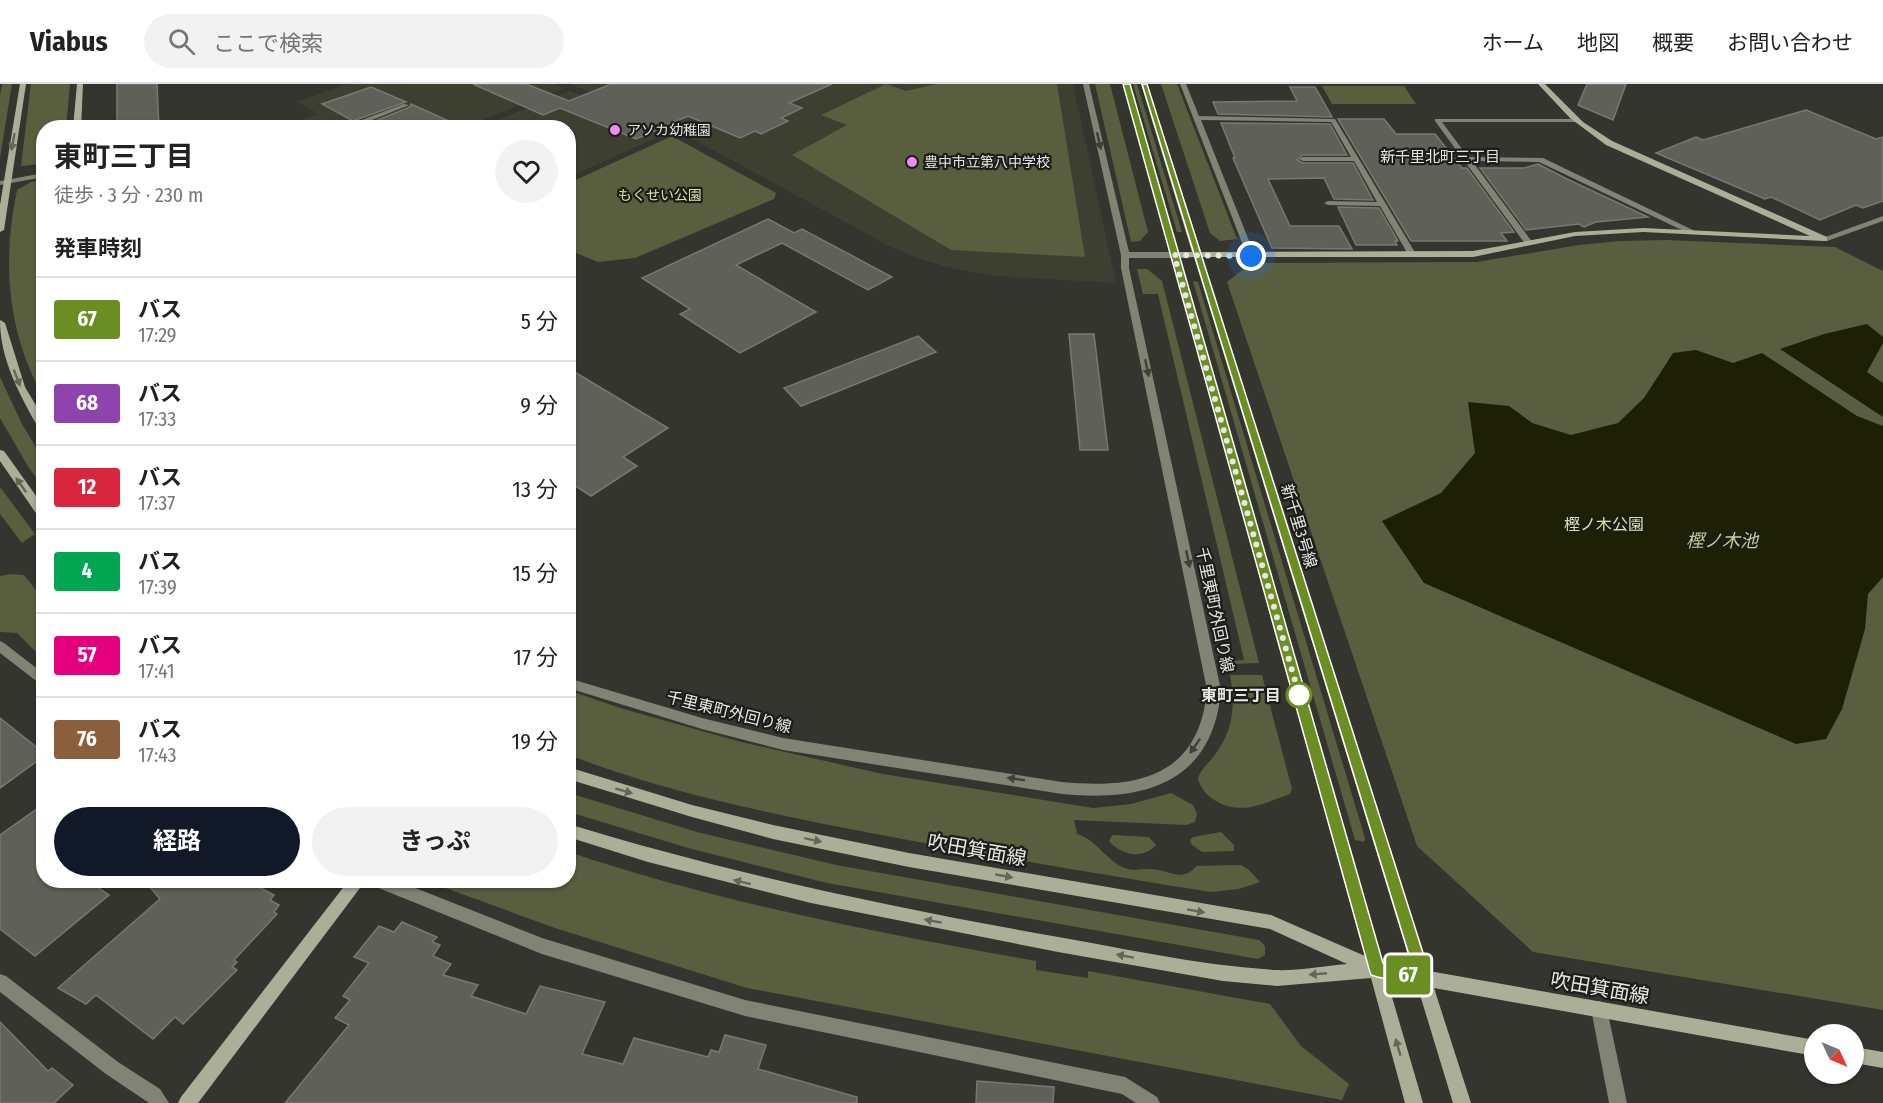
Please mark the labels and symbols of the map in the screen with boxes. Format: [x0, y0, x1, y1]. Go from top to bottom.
place label: アソカ幼稚園 [627, 122, 711, 139]
marker: アソカ幼稚園 [608, 123, 622, 137]
one-way arrow [9, 132, 18, 151]
one-way arrow [1095, 132, 1105, 150]
district label: 新千里北町三丁目 [1380, 148, 1500, 166]
place label: 豊中市立第八中学校 [924, 154, 1050, 171]
marker: 豊中市立第八中学校 [905, 155, 919, 169]
park label: もくせい公園 [618, 187, 702, 204]
your location [1236, 241, 1266, 271]
one-way arrow [1142, 359, 1152, 378]
one-way arrow [13, 369, 22, 387]
one-way arrow [16, 477, 27, 493]
street label: 新千里3号線 [1277, 482, 1321, 570]
park label: 樫ノ木公園 [1564, 515, 1644, 534]
water label: 樫ノ木池 [1686, 530, 1760, 552]
street label: 千里東町外回り線 [1192, 545, 1238, 675]
one-way arrow [1184, 550, 1193, 569]
marker: 東町三丁目 [1286, 682, 1312, 708]
place label: 東町三丁目 [1201, 686, 1281, 705]
street label: 千里東町外回り線 [665, 687, 793, 737]
one-way arrow [1189, 738, 1201, 754]
one-way arrow [1006, 775, 1025, 784]
one-way arrow [615, 787, 633, 796]
street label: 吹田箕面線 [926, 829, 1028, 871]
one-way arrow [803, 836, 822, 845]
one-way arrow [995, 872, 1014, 881]
one-way arrow [733, 876, 752, 886]
one-way arrow [1187, 906, 1206, 915]
one-way arrow [924, 917, 943, 926]
one-way arrow [1116, 951, 1135, 960]
line badge: 67 [1381, 956, 1435, 994]
street label: 吹田箕面線 [1549, 967, 1651, 1009]
one-way arrow [1309, 969, 1328, 979]
north arrow [1804, 1024, 1864, 1084]
one-way arrow [1393, 1038, 1403, 1056]

